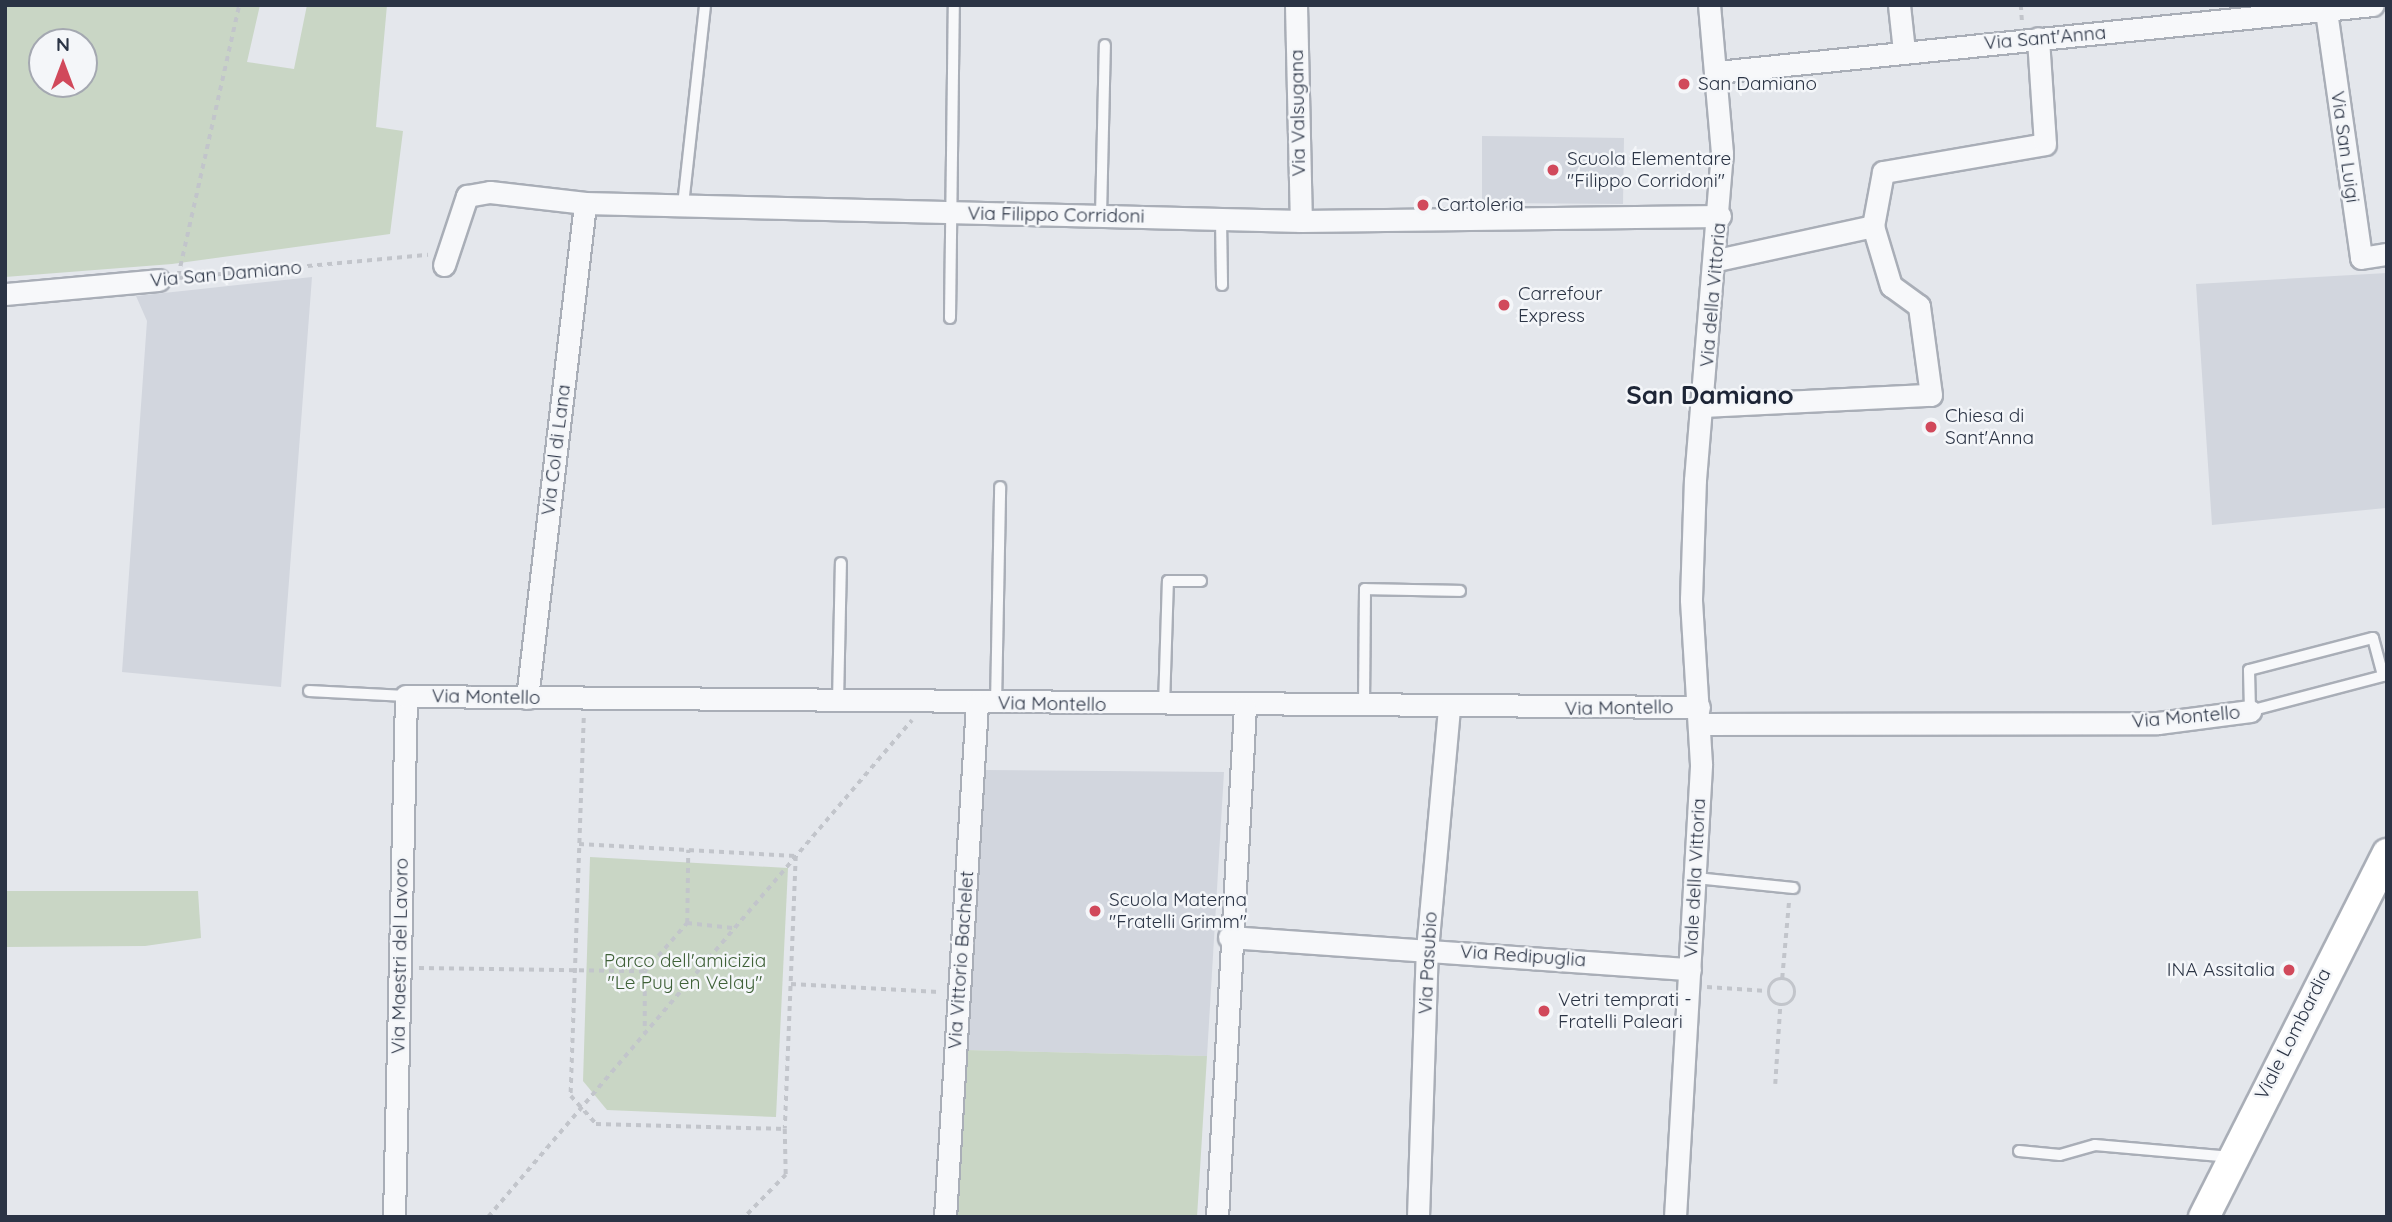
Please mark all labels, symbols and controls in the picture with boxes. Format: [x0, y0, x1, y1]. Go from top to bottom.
street label: Via Sant'Anna [1983, 21, 2107, 55]
north arrow [28, 28, 98, 98]
text: N [56, 32, 70, 56]
street label: Via Valsugana [1285, 49, 1311, 177]
place label: San Damiano [1698, 73, 1817, 95]
marker: San Damiano [1676, 76, 1692, 92]
street label: Via San Luigi [2326, 90, 2364, 204]
place label: Scuola Elementare "Filippo Corridoni" [1567, 148, 1731, 192]
marker: Scuola Elementare "Filippo Corridoni" [1545, 162, 1561, 178]
place label: Cartoleria [1437, 194, 1524, 216]
marker: Cartoleria [1415, 197, 1431, 213]
street label: Via Filippo Corridoni [967, 202, 1145, 228]
street label: Via della Vittoria [1695, 222, 1731, 368]
street label: Via San Damiano [149, 256, 303, 292]
place label: Carrefour Express [1518, 283, 1603, 327]
marker: Carrefour Express [1496, 297, 1512, 313]
district label: San Damiano [1626, 379, 1794, 411]
street label: Via Col di Lana [537, 383, 575, 517]
place label: Chiesa di Sant'Anna [1945, 405, 2034, 449]
marker: Chiesa di Sant'Anna [1923, 419, 1939, 435]
street label: Via Montello [431, 685, 541, 709]
street label: Via Montello [997, 692, 1107, 716]
street label: Via Montello [1564, 696, 1674, 720]
street label: Via Montello [2131, 701, 2241, 733]
street label: Viale della Vittoria [1679, 798, 1711, 958]
street label: Via Maestri del Lavoro [387, 858, 413, 1054]
street label: Via Vittorio Bachelet [943, 870, 979, 1050]
place label: Scuola Materna "Fratelli Grimm" [1109, 889, 1247, 933]
marker: Scuola Materna "Fratelli Grimm" [1087, 903, 1103, 919]
street label: Via Pasubio [1414, 911, 1442, 1015]
street label: Via Redipuglia [1459, 940, 1587, 972]
park label: Parco dell'amicizia "Le Puy en Velay" [604, 950, 766, 994]
place label: INA Assitalia [2167, 959, 2275, 981]
marker: INA Assitalia [2281, 962, 2297, 978]
street label: Viale Lombardia [2250, 965, 2336, 1103]
place label: Vetri temprati - Fratelli Paleari [1558, 989, 1692, 1033]
marker: Vetri temprati - Fratelli Paleari [1536, 1003, 1552, 1019]

